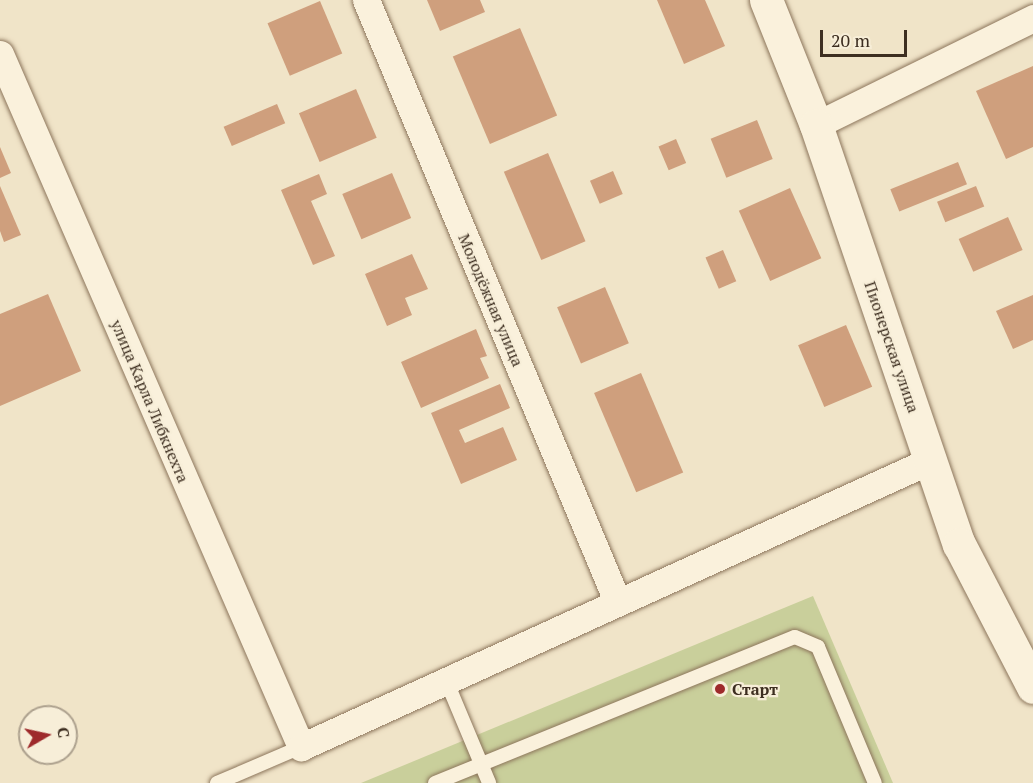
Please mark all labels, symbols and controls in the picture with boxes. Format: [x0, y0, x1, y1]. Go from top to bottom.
scale bar [823, 18, 910, 56]
text: 20 m [831, 28, 870, 52]
street label: Молодёжная улица [454, 231, 528, 369]
street label: Пионерская улица [861, 279, 923, 415]
street label: улица Карла Либкнехта [107, 317, 193, 485]
place label: Старт [732, 679, 778, 699]
marker: Старт [713, 682, 727, 696]
north arrow [18, 705, 78, 765]
text: С [52, 726, 75, 739]

